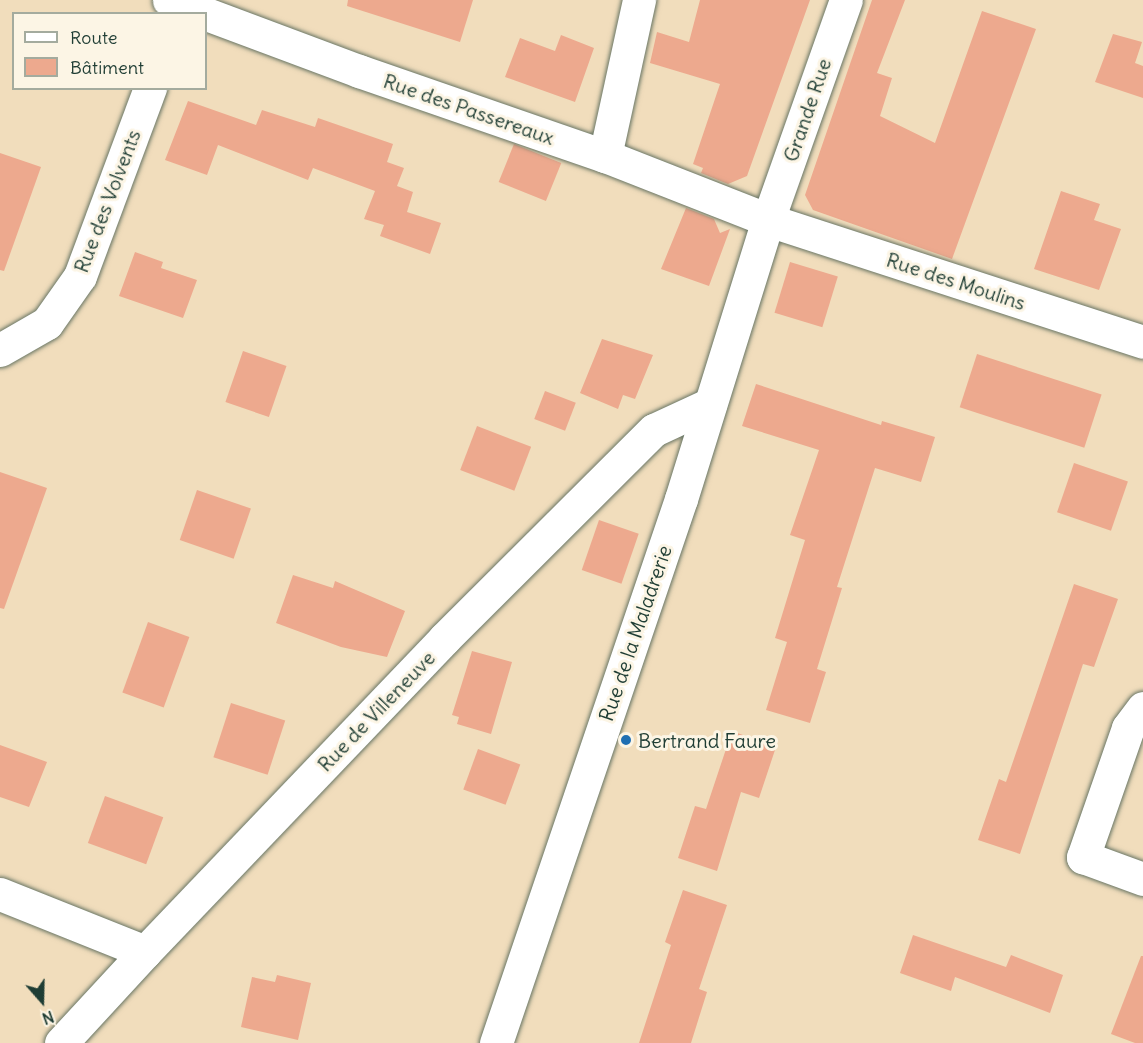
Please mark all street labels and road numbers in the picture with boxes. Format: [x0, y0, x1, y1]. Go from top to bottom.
street label: Grande Rue [778, 55, 836, 165]
street label: Rue des Passereaux [380, 68, 558, 150]
street label: Rue des Volvents [69, 126, 145, 276]
street label: Rue des Moulins [884, 247, 1028, 315]
street label: Rue de la Maladrerie [594, 542, 676, 724]
street label: Rue de Villeneuve [312, 646, 440, 776]

